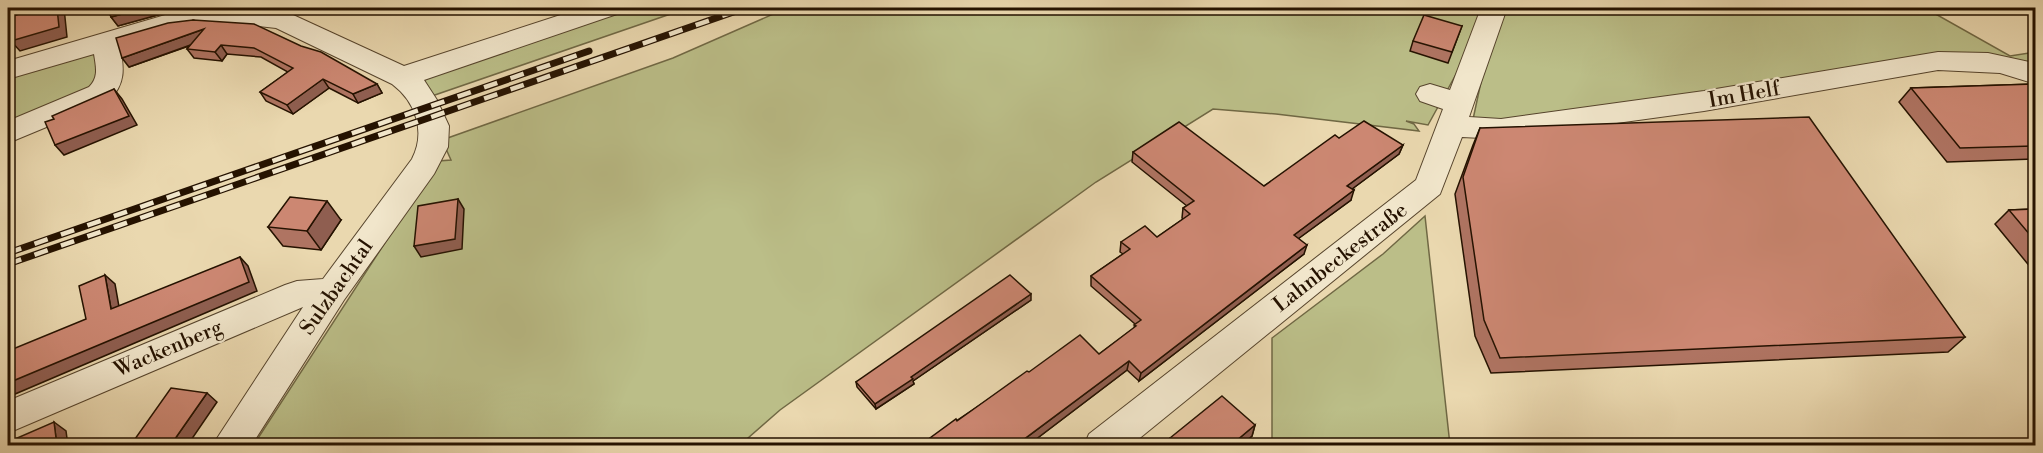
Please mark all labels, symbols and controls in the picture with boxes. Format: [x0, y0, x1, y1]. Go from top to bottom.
street label: Im Helf [1706, 76, 1783, 114]
street label: Lahnbeckestraße [1268, 197, 1413, 318]
street label: Sulzbachtal [294, 235, 379, 340]
street label: Wackenberg [109, 314, 227, 384]

